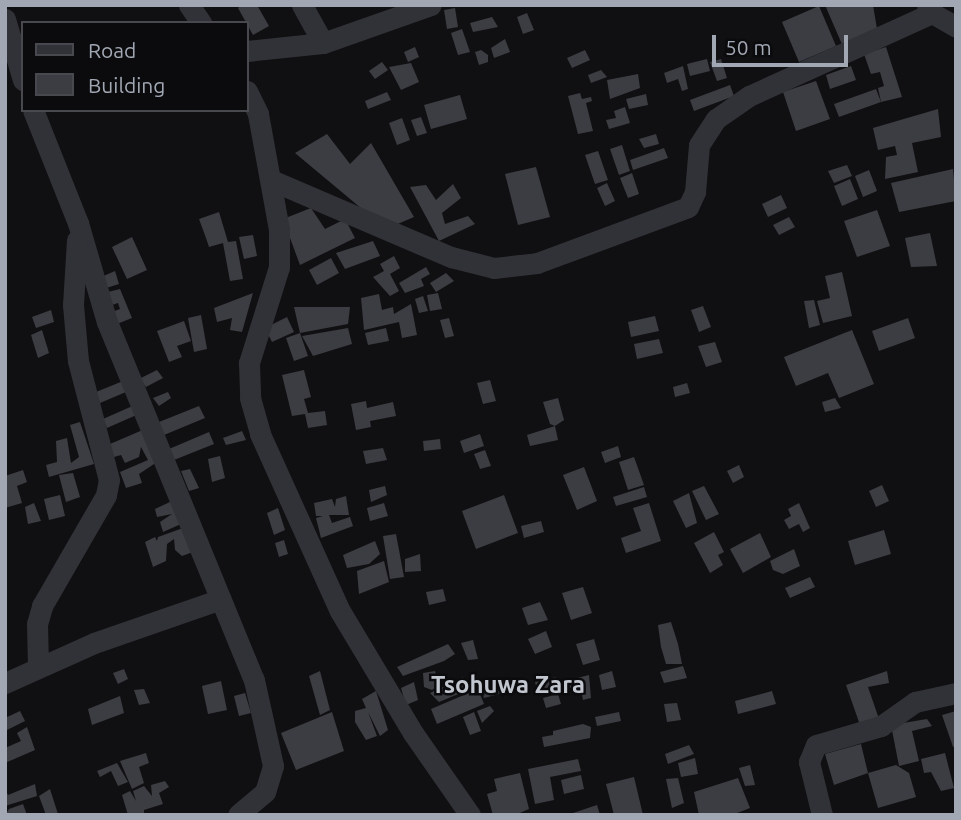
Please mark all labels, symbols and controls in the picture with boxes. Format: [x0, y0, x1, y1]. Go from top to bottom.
legend [21, 21, 248, 112]
scale bar [716, 21, 852, 65]
text: 50 m [725, 35, 772, 59]
text: Road [88, 38, 136, 62]
text: Building [88, 73, 165, 97]
district label: Tsohuwa Zara [431, 671, 585, 699]

